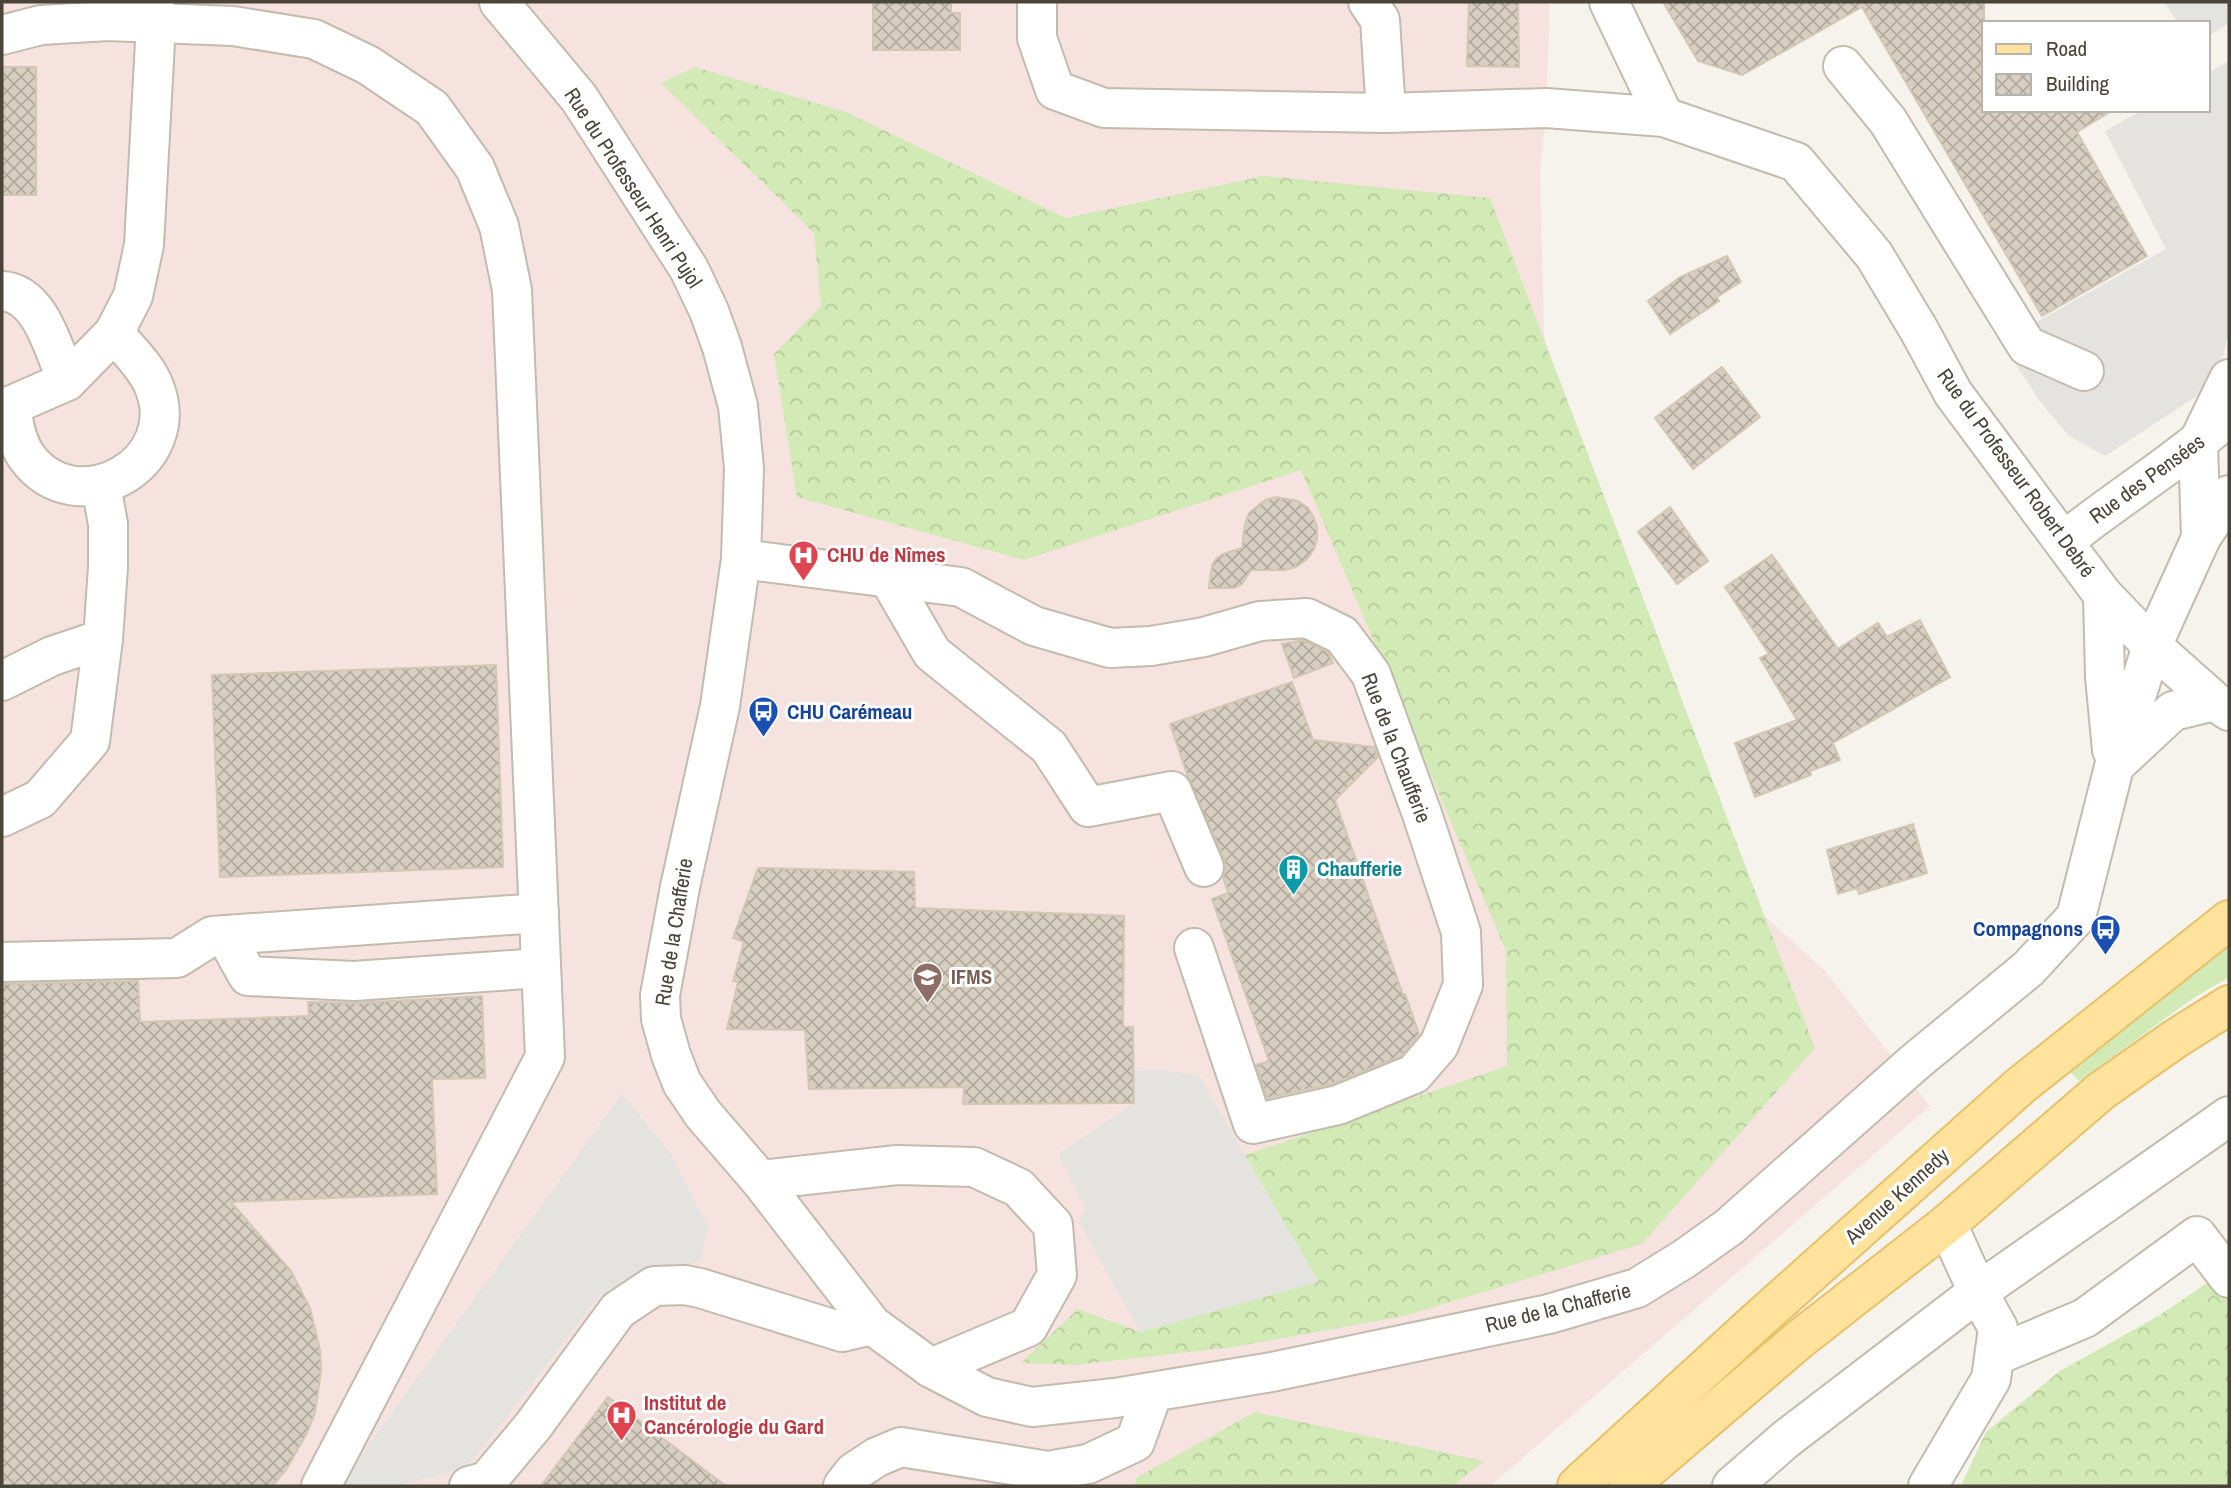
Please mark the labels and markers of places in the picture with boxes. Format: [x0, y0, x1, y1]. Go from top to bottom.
hospital icon: CHU de Nîmes [787, 538, 821, 582]
place label: CHU de Nîmes [827, 540, 946, 569]
bus stop icon: CHU Carémeau [747, 695, 781, 739]
place label: CHU Carémeau [787, 697, 912, 726]
building icon: Chaufferie [1277, 852, 1311, 896]
place label: Chaufferie [1317, 854, 1402, 883]
bus stop icon: Compagnons [2089, 912, 2123, 956]
place label: Compagnons [1973, 914, 2083, 943]
school or university icon: IFMS [911, 960, 945, 1004]
place label: IFMS [951, 962, 992, 991]
place label: Institut de Cancérologie du Gard [644, 1388, 824, 1441]
hospital icon: Institut de Cancérologie du Gard [604, 1398, 638, 1442]

